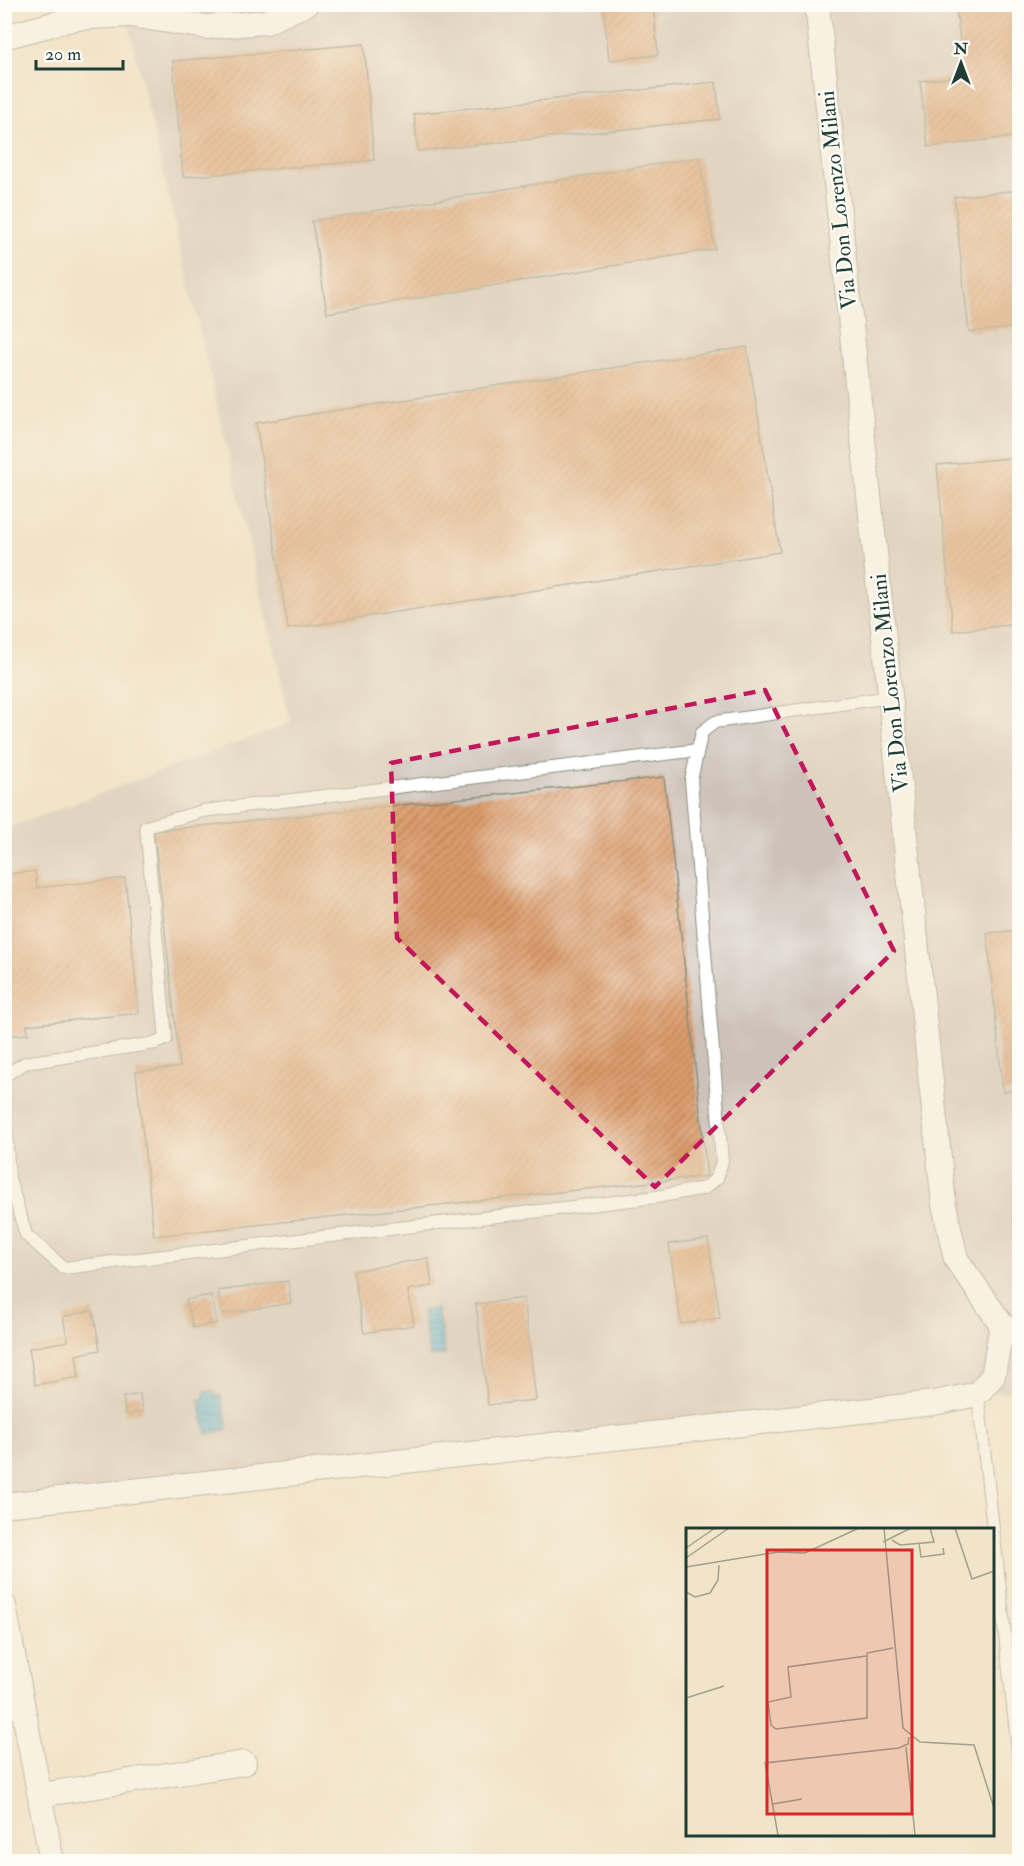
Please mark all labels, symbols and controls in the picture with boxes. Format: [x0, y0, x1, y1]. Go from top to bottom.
scale bar [36, 33, 123, 71]
north arrow [931, 33, 991, 93]
text: N [953, 39, 969, 59]
text: 20 m [45, 43, 81, 66]
street label: Via Don Lorenzo Milani [813, 89, 863, 311]
street label: Via Don Lorenzo Milani [865, 572, 915, 794]
inset map [686, 1528, 994, 1836]

